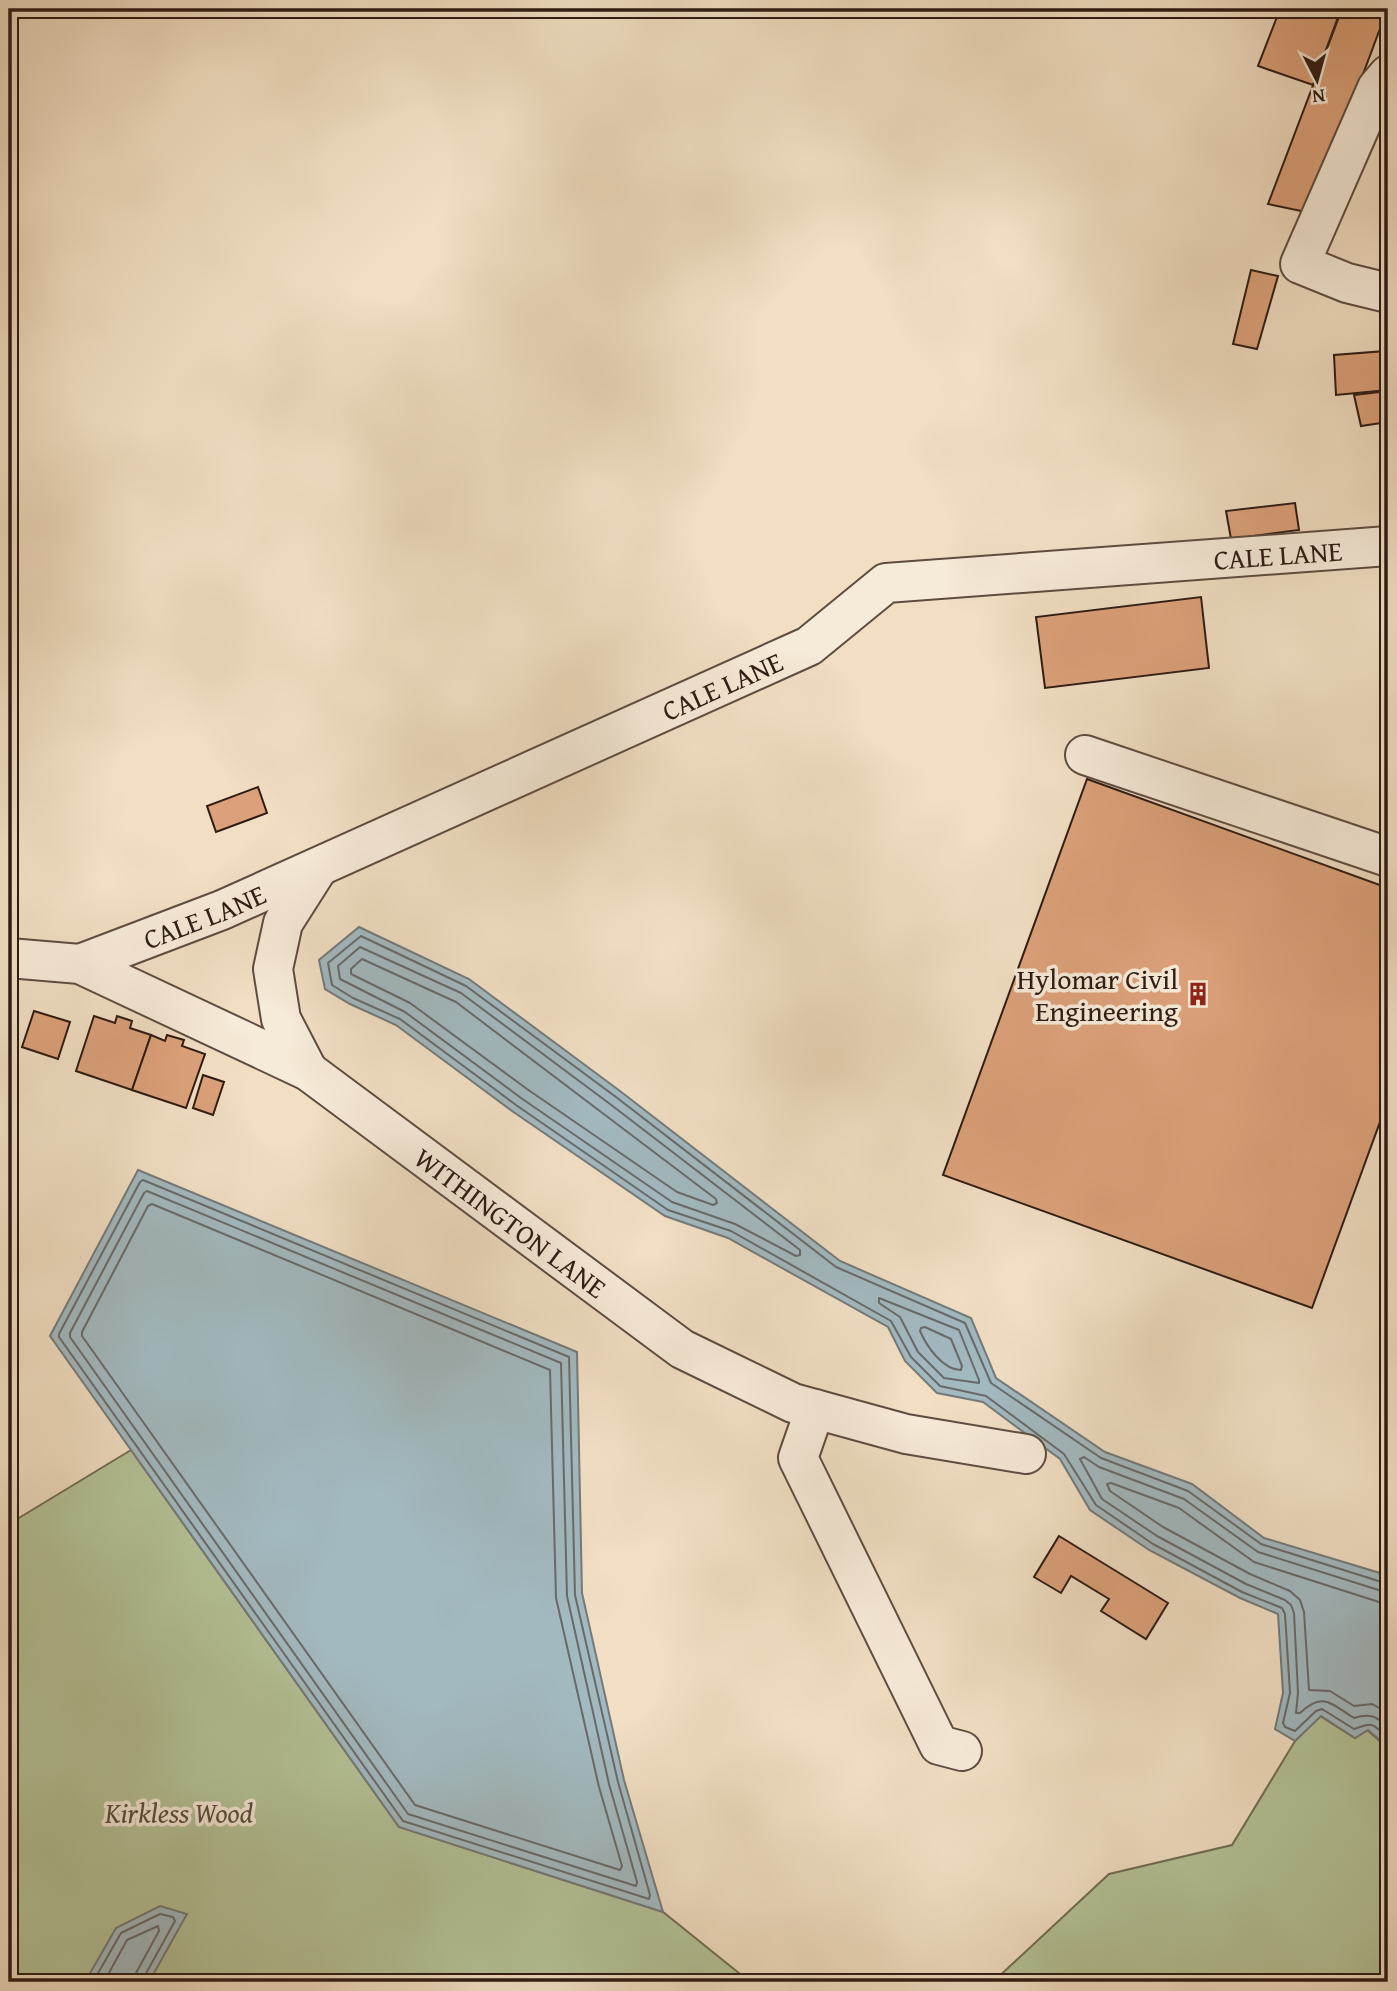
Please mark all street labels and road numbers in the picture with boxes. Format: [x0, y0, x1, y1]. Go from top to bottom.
street label: CALE LANE [1212, 529, 1343, 579]
street label: CALE LANE [655, 640, 789, 730]
street label: CALE LANE [137, 873, 272, 959]
street label: WITHINGTON LANE [406, 1137, 616, 1307]

